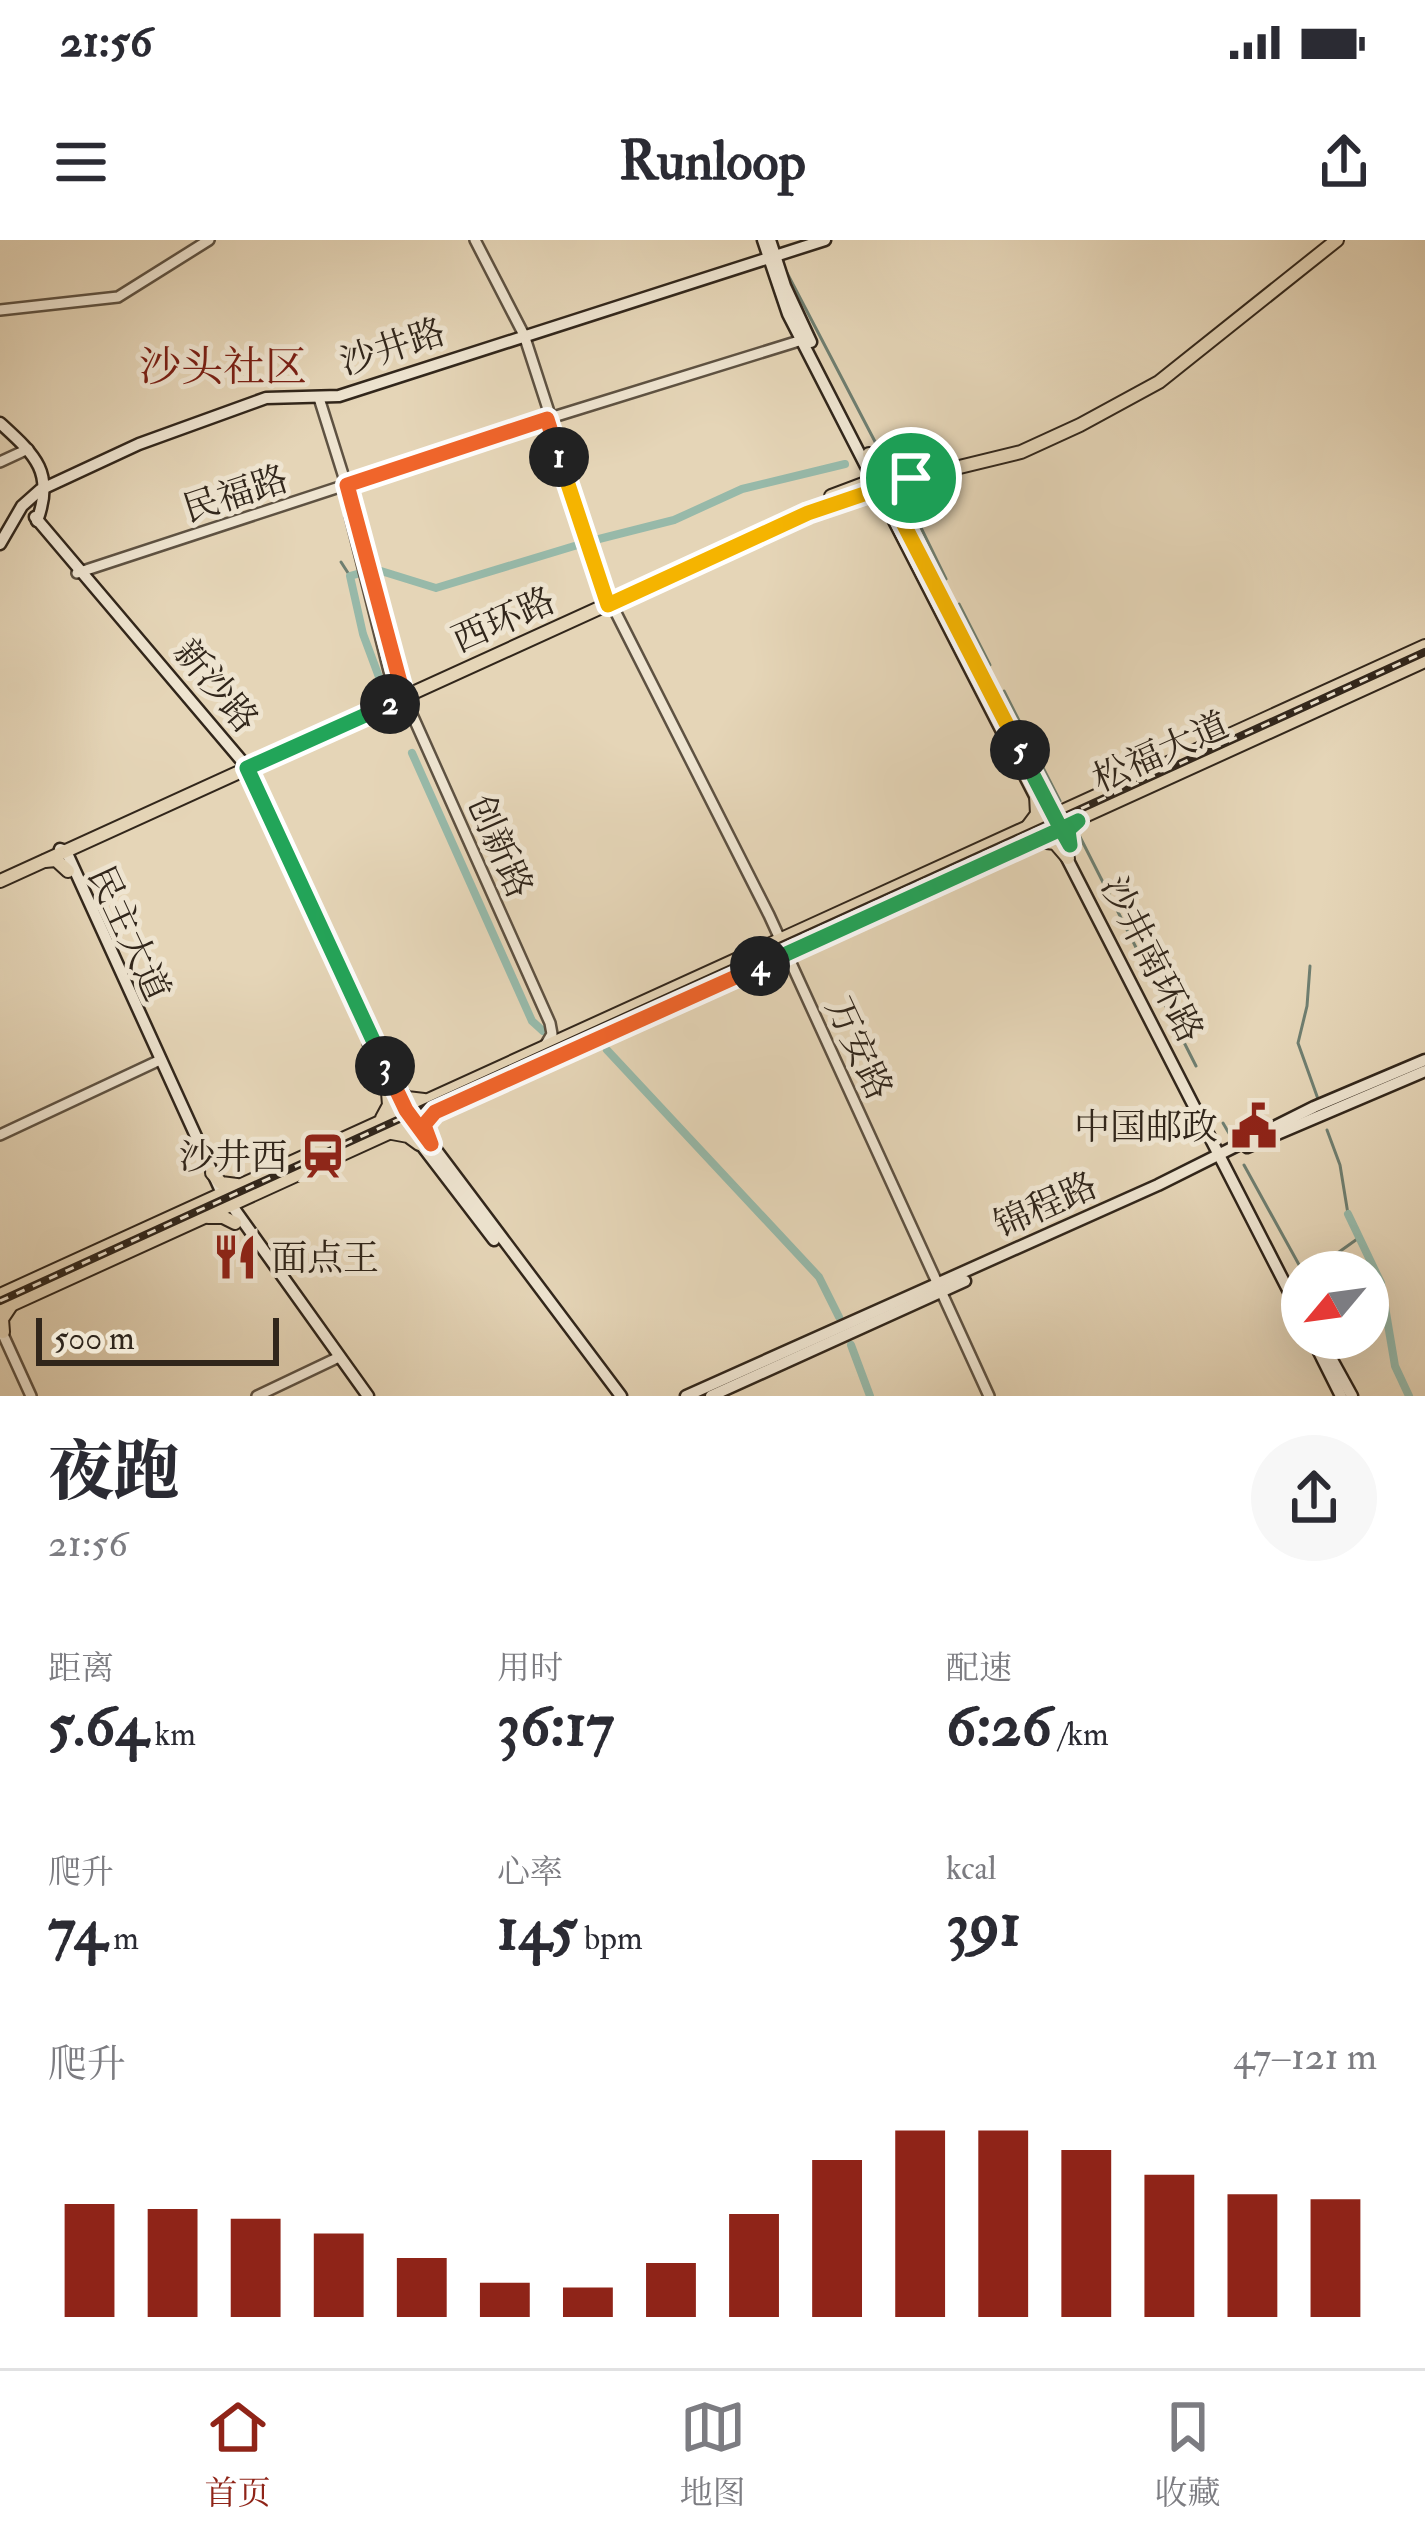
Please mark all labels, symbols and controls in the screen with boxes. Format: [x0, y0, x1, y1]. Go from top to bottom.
text: 21:56 [60, 14, 152, 70]
text: Runloop [619, 128, 806, 196]
icon: menu [48, 129, 114, 195]
icon: share [1311, 129, 1377, 195]
street label: 沙井路 [334, 309, 451, 386]
district label: 沙头社区 [139, 342, 307, 394]
pin: 1 [529, 427, 589, 487]
pin [860, 427, 962, 529]
text: 1 [553, 436, 565, 477]
icon: arrive [878, 445, 944, 511]
street label: 民福路 [177, 456, 294, 533]
street label: 西环路 [445, 578, 562, 663]
street label: 新沙路 [164, 630, 268, 742]
pin: 2 [360, 674, 420, 734]
text: 2 [382, 683, 398, 724]
street label: 松福大道 [1086, 703, 1236, 802]
pin: 5 [990, 720, 1050, 780]
text: 5 [1013, 729, 1027, 770]
street label: 创新路 [457, 788, 542, 905]
street label: 民主大道 [78, 859, 179, 1008]
street label: 沙井南环路 [1091, 869, 1213, 1050]
pin: 4 [730, 936, 790, 996]
text: 4 [751, 945, 769, 986]
street label: 万安路 [815, 990, 902, 1107]
pin: 3 [355, 1036, 415, 1096]
text: 3 [379, 1045, 391, 1086]
public building icon: 中国邮政 [1229, 1101, 1279, 1151]
place label: 中国邮政 [1074, 1105, 1218, 1150]
station icon: 沙井西 [298, 1131, 348, 1181]
place label: 沙井西 [179, 1135, 287, 1180]
street label: 锦程路 [987, 1163, 1104, 1248]
restaurant icon: 面点王 [210, 1232, 260, 1282]
place label: 面点王 [271, 1236, 379, 1281]
north arrow [1281, 1251, 1389, 1359]
map controls [1281, 1251, 1389, 1359]
scale bar [36, 1312, 279, 1365]
text: 500 m [54, 1318, 135, 1359]
text: 夜跑 [48, 1432, 180, 1515]
button: share [1251, 1435, 1377, 1561]
text: 21:56 [48, 1519, 128, 1568]
text: 距离 [48, 1648, 114, 1689]
text: 用时 [497, 1648, 563, 1689]
text: 配速 [946, 1648, 1012, 1689]
text: 5.64 [48, 1689, 148, 1764]
text: 36:17 [497, 1689, 614, 1764]
text: 6:26 [946, 1689, 1052, 1764]
text: km [148, 1714, 196, 1755]
text: /km [1052, 1714, 1109, 1755]
text: kcal [946, 1848, 997, 1889]
text: 爬升 [48, 1852, 114, 1893]
text: 心率 [497, 1852, 563, 1893]
text: 391 [946, 1889, 1021, 1964]
text: 74 [48, 1893, 106, 1968]
text: 145 [497, 1893, 577, 1968]
text: m [106, 1918, 139, 1959]
text: bpm [577, 1918, 643, 1959]
text: 47–121 m [1233, 2032, 1377, 2081]
text: 爬升 [48, 2040, 126, 2089]
tab: 首页 [205, 2394, 271, 2514]
tab: 地图 [680, 2394, 746, 2514]
tab: 收藏 [1155, 2394, 1221, 2514]

